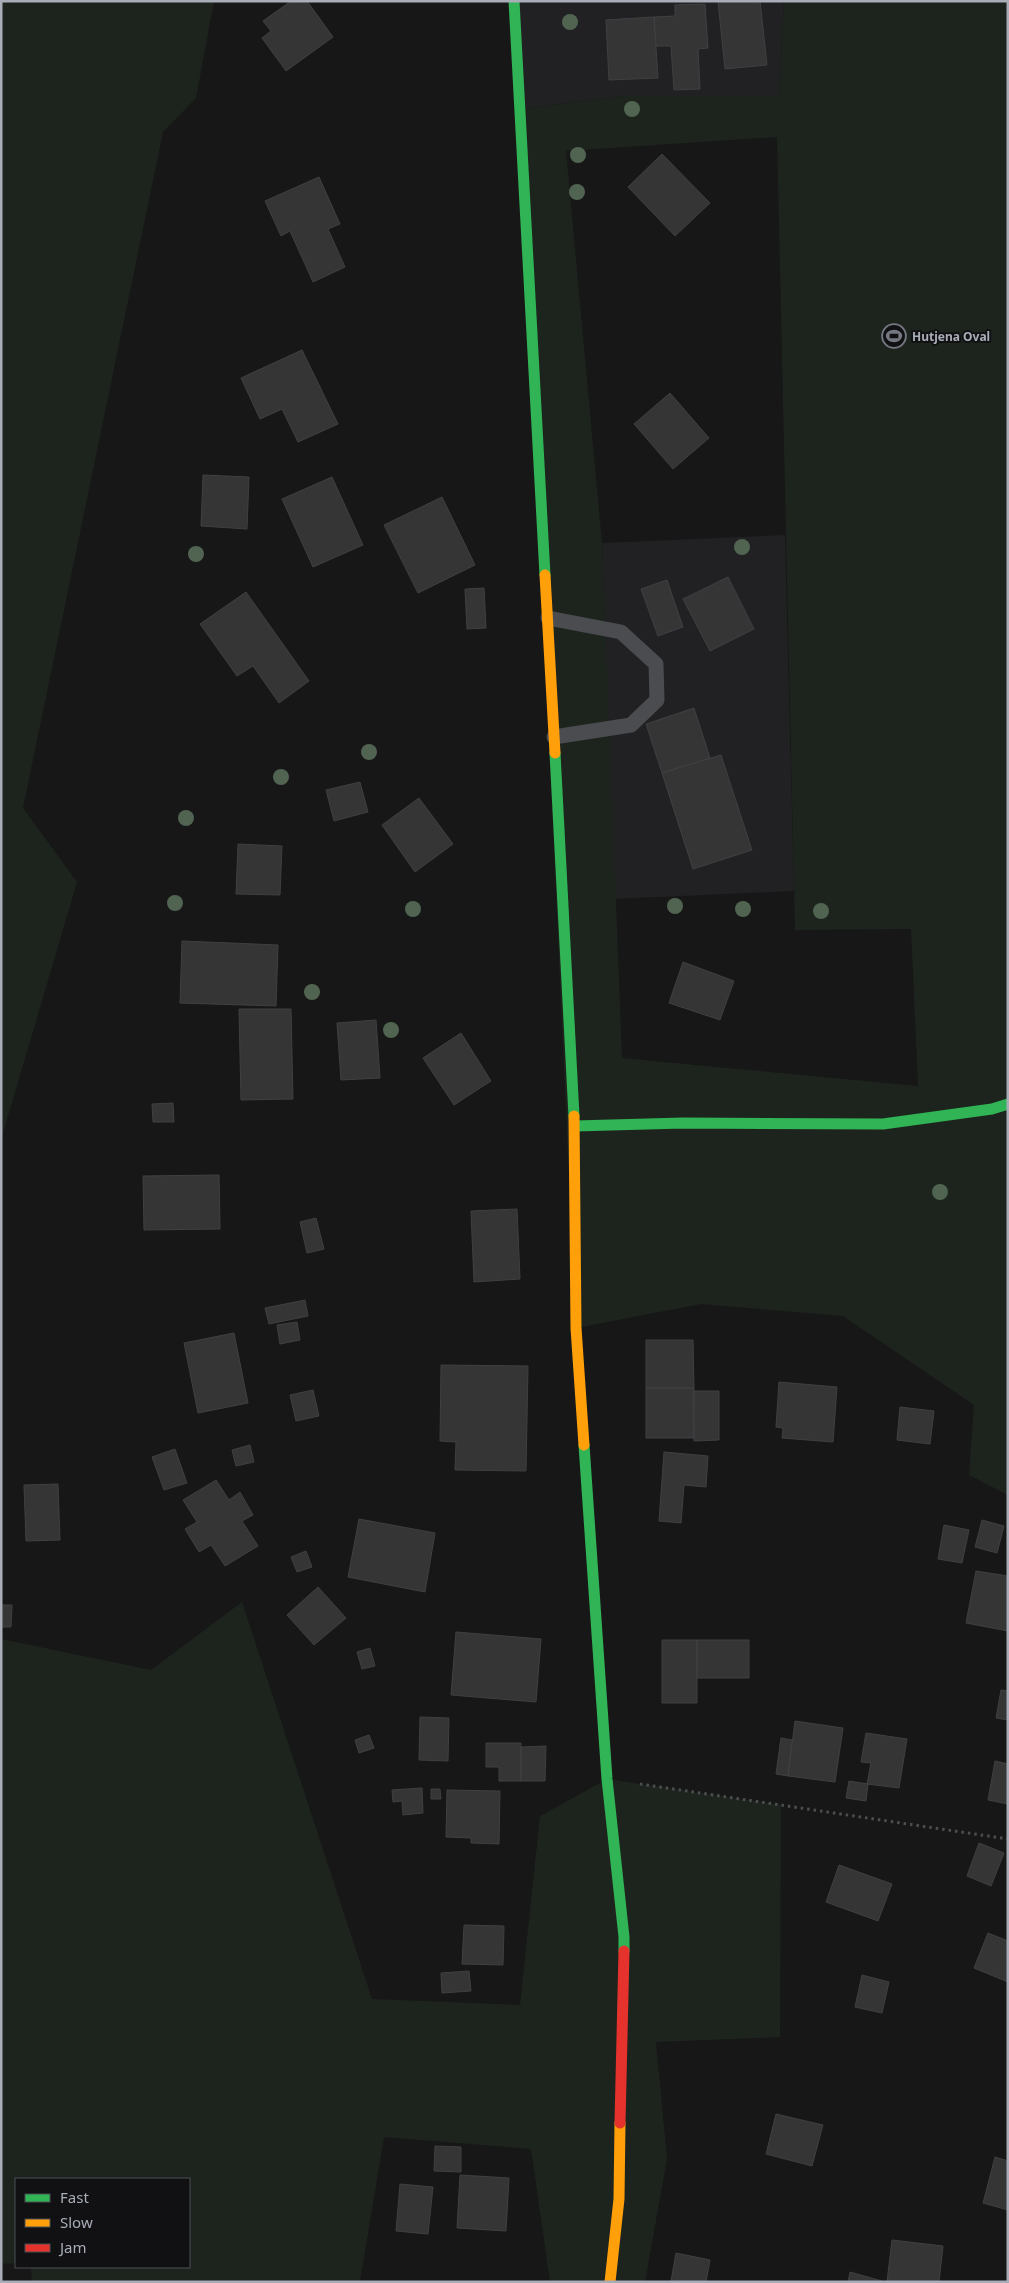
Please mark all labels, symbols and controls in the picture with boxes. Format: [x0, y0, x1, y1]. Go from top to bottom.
sports icon: Hutjena Oval [881, 323, 907, 349]
place label: Hutjena Oval [912, 328, 990, 345]
legend [15, 2178, 190, 2268]
text: Fast [60, 2187, 89, 2207]
text: Slow [60, 2212, 93, 2232]
text: Jam [58, 2237, 87, 2257]

